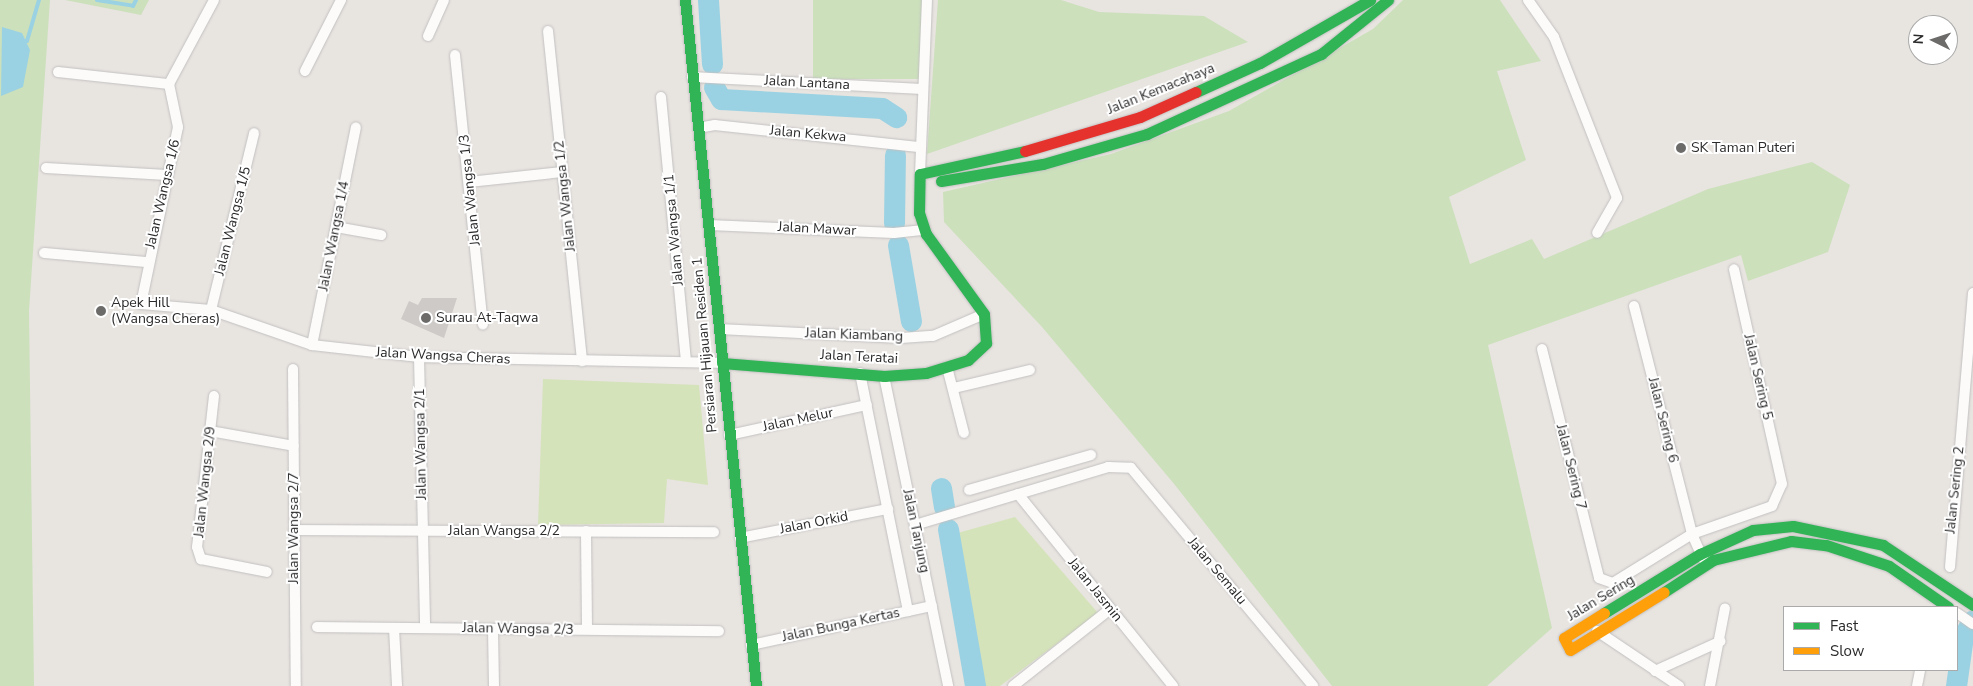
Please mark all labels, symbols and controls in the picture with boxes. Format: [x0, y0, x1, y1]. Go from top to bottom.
north arrow [1908, 15, 1958, 65]
text: N [1909, 33, 1928, 45]
street label: Jalan Kemacahaya [1105, 60, 1217, 118]
street label: Jalan Lantana [764, 72, 850, 94]
street label: Jalan Kekwa [769, 122, 847, 146]
street label: Jalan Wangsa 1/3 [456, 134, 484, 246]
street label: Jalan Wangsa 1/6 [142, 138, 184, 250]
street label: Jalan Wangsa 1/2 [551, 140, 579, 252]
place label: SK Taman Puteri [1691, 140, 1795, 156]
marker: SK Taman Puteri [1675, 142, 1687, 154]
street label: Jalan Wangsa 1/5 [211, 165, 255, 277]
street label: Jalan Wangsa 1/1 [661, 174, 687, 286]
street label: Jalan Wangsa 1/4 [315, 180, 353, 292]
street label: Jalan Mawar [777, 219, 857, 239]
street label: Persiaran Hijauan Residen 1 [689, 257, 721, 433]
place label: Apek Hill (Wangsa Cheras) [111, 295, 220, 328]
marker: Apek Hill (Wangsa Cheras) [95, 305, 107, 317]
place label: Surau At-Taqwa [436, 310, 538, 326]
marker: Surau At-Taqwa [420, 312, 432, 324]
street label: Jalan Kiambang [805, 325, 903, 345]
street label: Jalan Sering 5 [1740, 332, 1776, 422]
street label: Jalan Wangsa Cheras [375, 344, 511, 368]
street label: Jalan Teratai [820, 347, 898, 367]
street label: Jalan Sering 6 [1644, 375, 1682, 465]
street label: Jalan Wangsa 2/1 [412, 388, 430, 500]
street label: Jalan Melur [761, 404, 835, 436]
street label: Jalan Sering 7 [1552, 422, 1590, 512]
street label: Jalan Wangsa 2/9 [191, 426, 219, 538]
street label: Jalan Sering 2 [1942, 446, 1968, 534]
street label: Jalan Wangsa 2/7 [286, 472, 302, 584]
street label: Jalan Tanjung [899, 488, 933, 574]
street label: Jalan Orkid [778, 508, 850, 538]
street label: Jalan Wangsa 2/2 [448, 523, 560, 539]
street label: Jalan Semalu [1184, 534, 1250, 608]
street label: Jalan Jasmin [1064, 555, 1126, 625]
street label: Jalan Sering [1564, 571, 1638, 625]
street label: Jalan Bunga Kertas [781, 604, 901, 646]
legend [1783, 606, 1958, 671]
text: Fast [1830, 616, 1858, 636]
street label: Jalan Wangsa 2/3 [462, 620, 574, 638]
text: Slow [1830, 641, 1864, 661]

